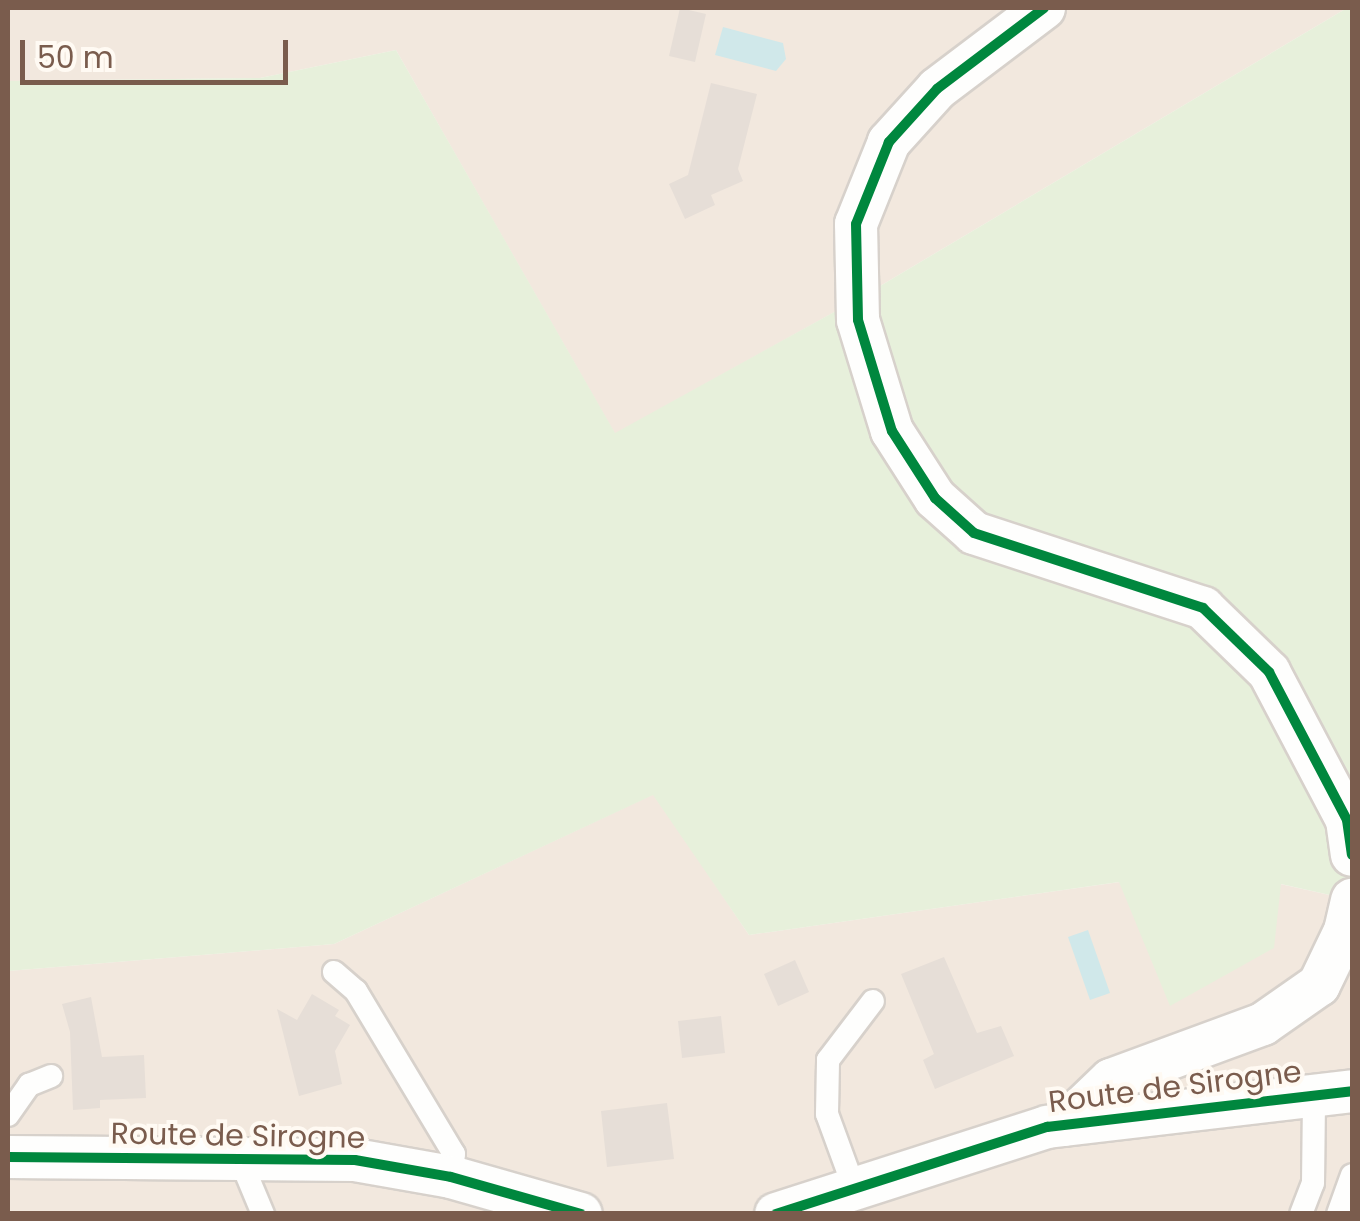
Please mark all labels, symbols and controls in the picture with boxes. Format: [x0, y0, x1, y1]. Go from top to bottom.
scale bar [25, 20, 292, 82]
text: 50 m [37, 36, 114, 79]
street label: Route de Sirogne [1046, 1054, 1304, 1120]
street label: Route de Sirogne [110, 1116, 366, 1156]

